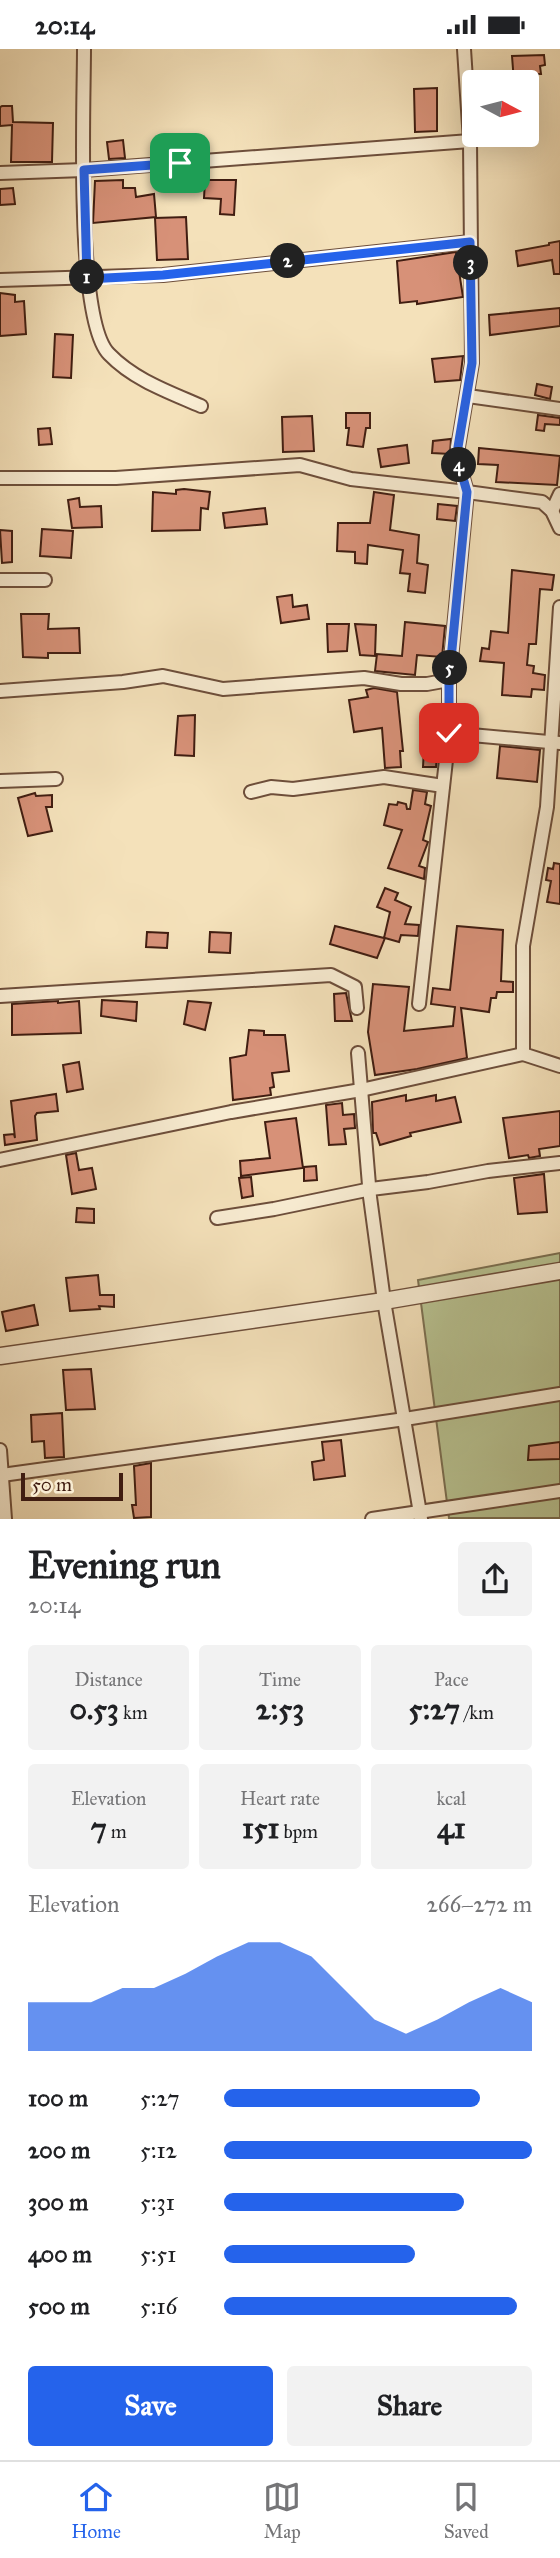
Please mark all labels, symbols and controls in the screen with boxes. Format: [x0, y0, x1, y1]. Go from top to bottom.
text: 20:14 [35, 9, 94, 41]
north arrow [462, 70, 539, 147]
map controls [462, 70, 539, 147]
pin [150, 133, 210, 193]
icon: arrive [161, 144, 199, 182]
pin: 2 [270, 243, 306, 279]
pin: 3 [454, 245, 489, 281]
text: 2 [283, 249, 292, 272]
text: 3 [467, 251, 474, 274]
pin: 1 [70, 259, 104, 295]
text: 1 [83, 265, 90, 288]
pin: 4 [442, 447, 476, 483]
text: 4 [453, 453, 464, 476]
pin: 5 [433, 651, 468, 685]
text: 5 [445, 656, 454, 679]
pin [419, 703, 479, 763]
icon: check [430, 714, 468, 752]
scale bar [21, 1469, 122, 1501]
text: 50 m [32, 1473, 72, 1496]
text: Evening run [28, 1542, 221, 1588]
button: share [458, 1542, 532, 1616]
text: 20:14 [28, 1591, 80, 1619]
text: Distance [75, 1668, 143, 1691]
text: Time [259, 1668, 301, 1691]
text: Pace [434, 1668, 469, 1691]
text: 0.53 [70, 1691, 119, 1727]
text: 2:53 [256, 1691, 304, 1727]
text: 5:27 [409, 1691, 460, 1727]
text: km [119, 1701, 148, 1724]
text: /km [460, 1701, 494, 1724]
text: Elevation [71, 1787, 146, 1810]
text: Heart rate [240, 1787, 320, 1810]
text: kcal [436, 1787, 466, 1810]
text: 7 [91, 1810, 107, 1846]
text: 151 [242, 1810, 279, 1846]
text: 41 [437, 1810, 466, 1846]
text: m [107, 1820, 127, 1843]
text: bpm [279, 1820, 318, 1843]
text: Elevation [28, 1890, 119, 1918]
text: 266–272 m [426, 1890, 532, 1918]
text: 100 m [28, 2084, 88, 2112]
text: 5:27 [140, 2084, 180, 2112]
text: 200 m [28, 2136, 90, 2164]
text: 5:12 [140, 2136, 177, 2164]
text: 300 m [28, 2188, 88, 2216]
text: 5:31 [140, 2188, 175, 2216]
text: 400 m [28, 2240, 92, 2268]
text: 5:51 [140, 2240, 176, 2268]
text: 500 m [28, 2292, 90, 2320]
text: 5:16 [140, 2292, 177, 2320]
button: Save [28, 2366, 273, 2446]
button: Share [287, 2366, 532, 2446]
tab: Home [71, 2478, 121, 2543]
tab: Map [263, 2478, 301, 2543]
tab: Saved [444, 2478, 489, 2543]

